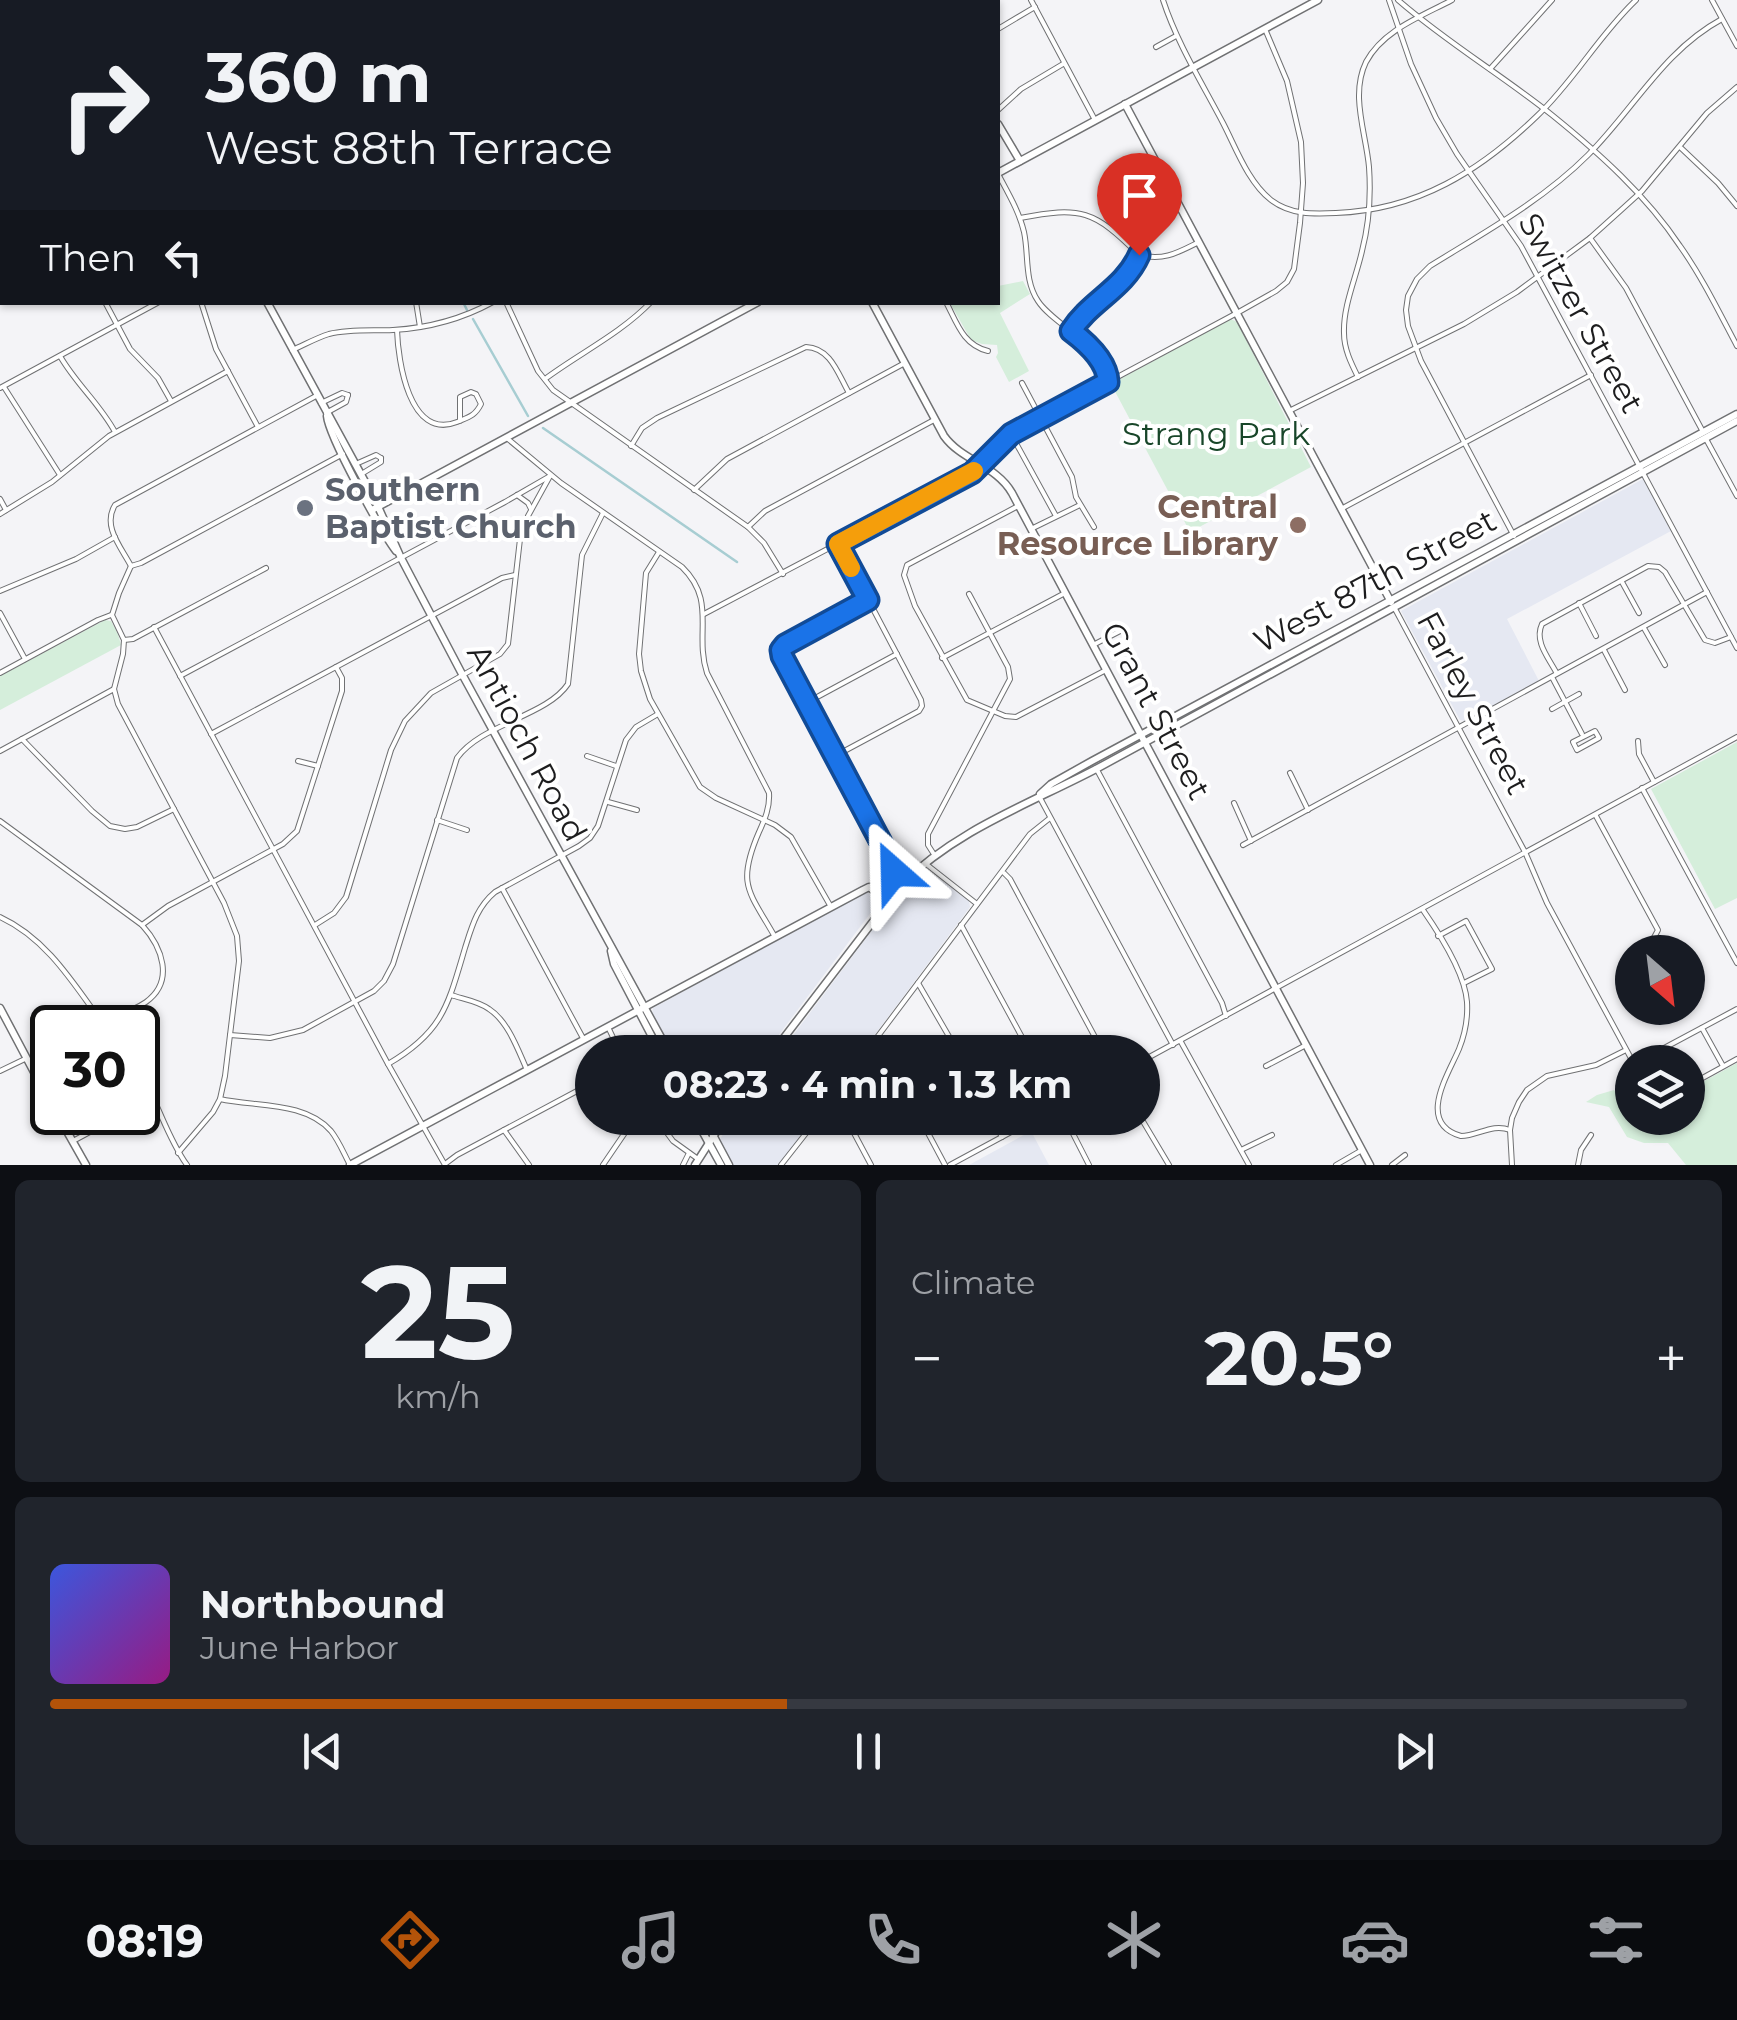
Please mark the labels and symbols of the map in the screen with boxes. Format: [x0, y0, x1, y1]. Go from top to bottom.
pin [1097, 153, 1182, 256]
street label: Switzer Street [1511, 206, 1652, 419]
park label: Strang Park [1122, 414, 1310, 453]
place label: Southern Baptist Church [325, 470, 577, 546]
place label: Central Resource Library [997, 487, 1279, 563]
marker: Southern Baptist Church [294, 497, 316, 519]
street label: West 87th Street [1247, 500, 1503, 661]
marker: Central Resource Library [1287, 514, 1309, 536]
street label: Farley Street [1409, 605, 1538, 801]
street label: Grant Street [1093, 616, 1219, 806]
street label: Antioch Road [459, 638, 596, 848]
position arrow [842, 820, 946, 924]
north arrow [1615, 935, 1705, 1025]
speed limit sign: 30 [30, 1005, 160, 1135]

